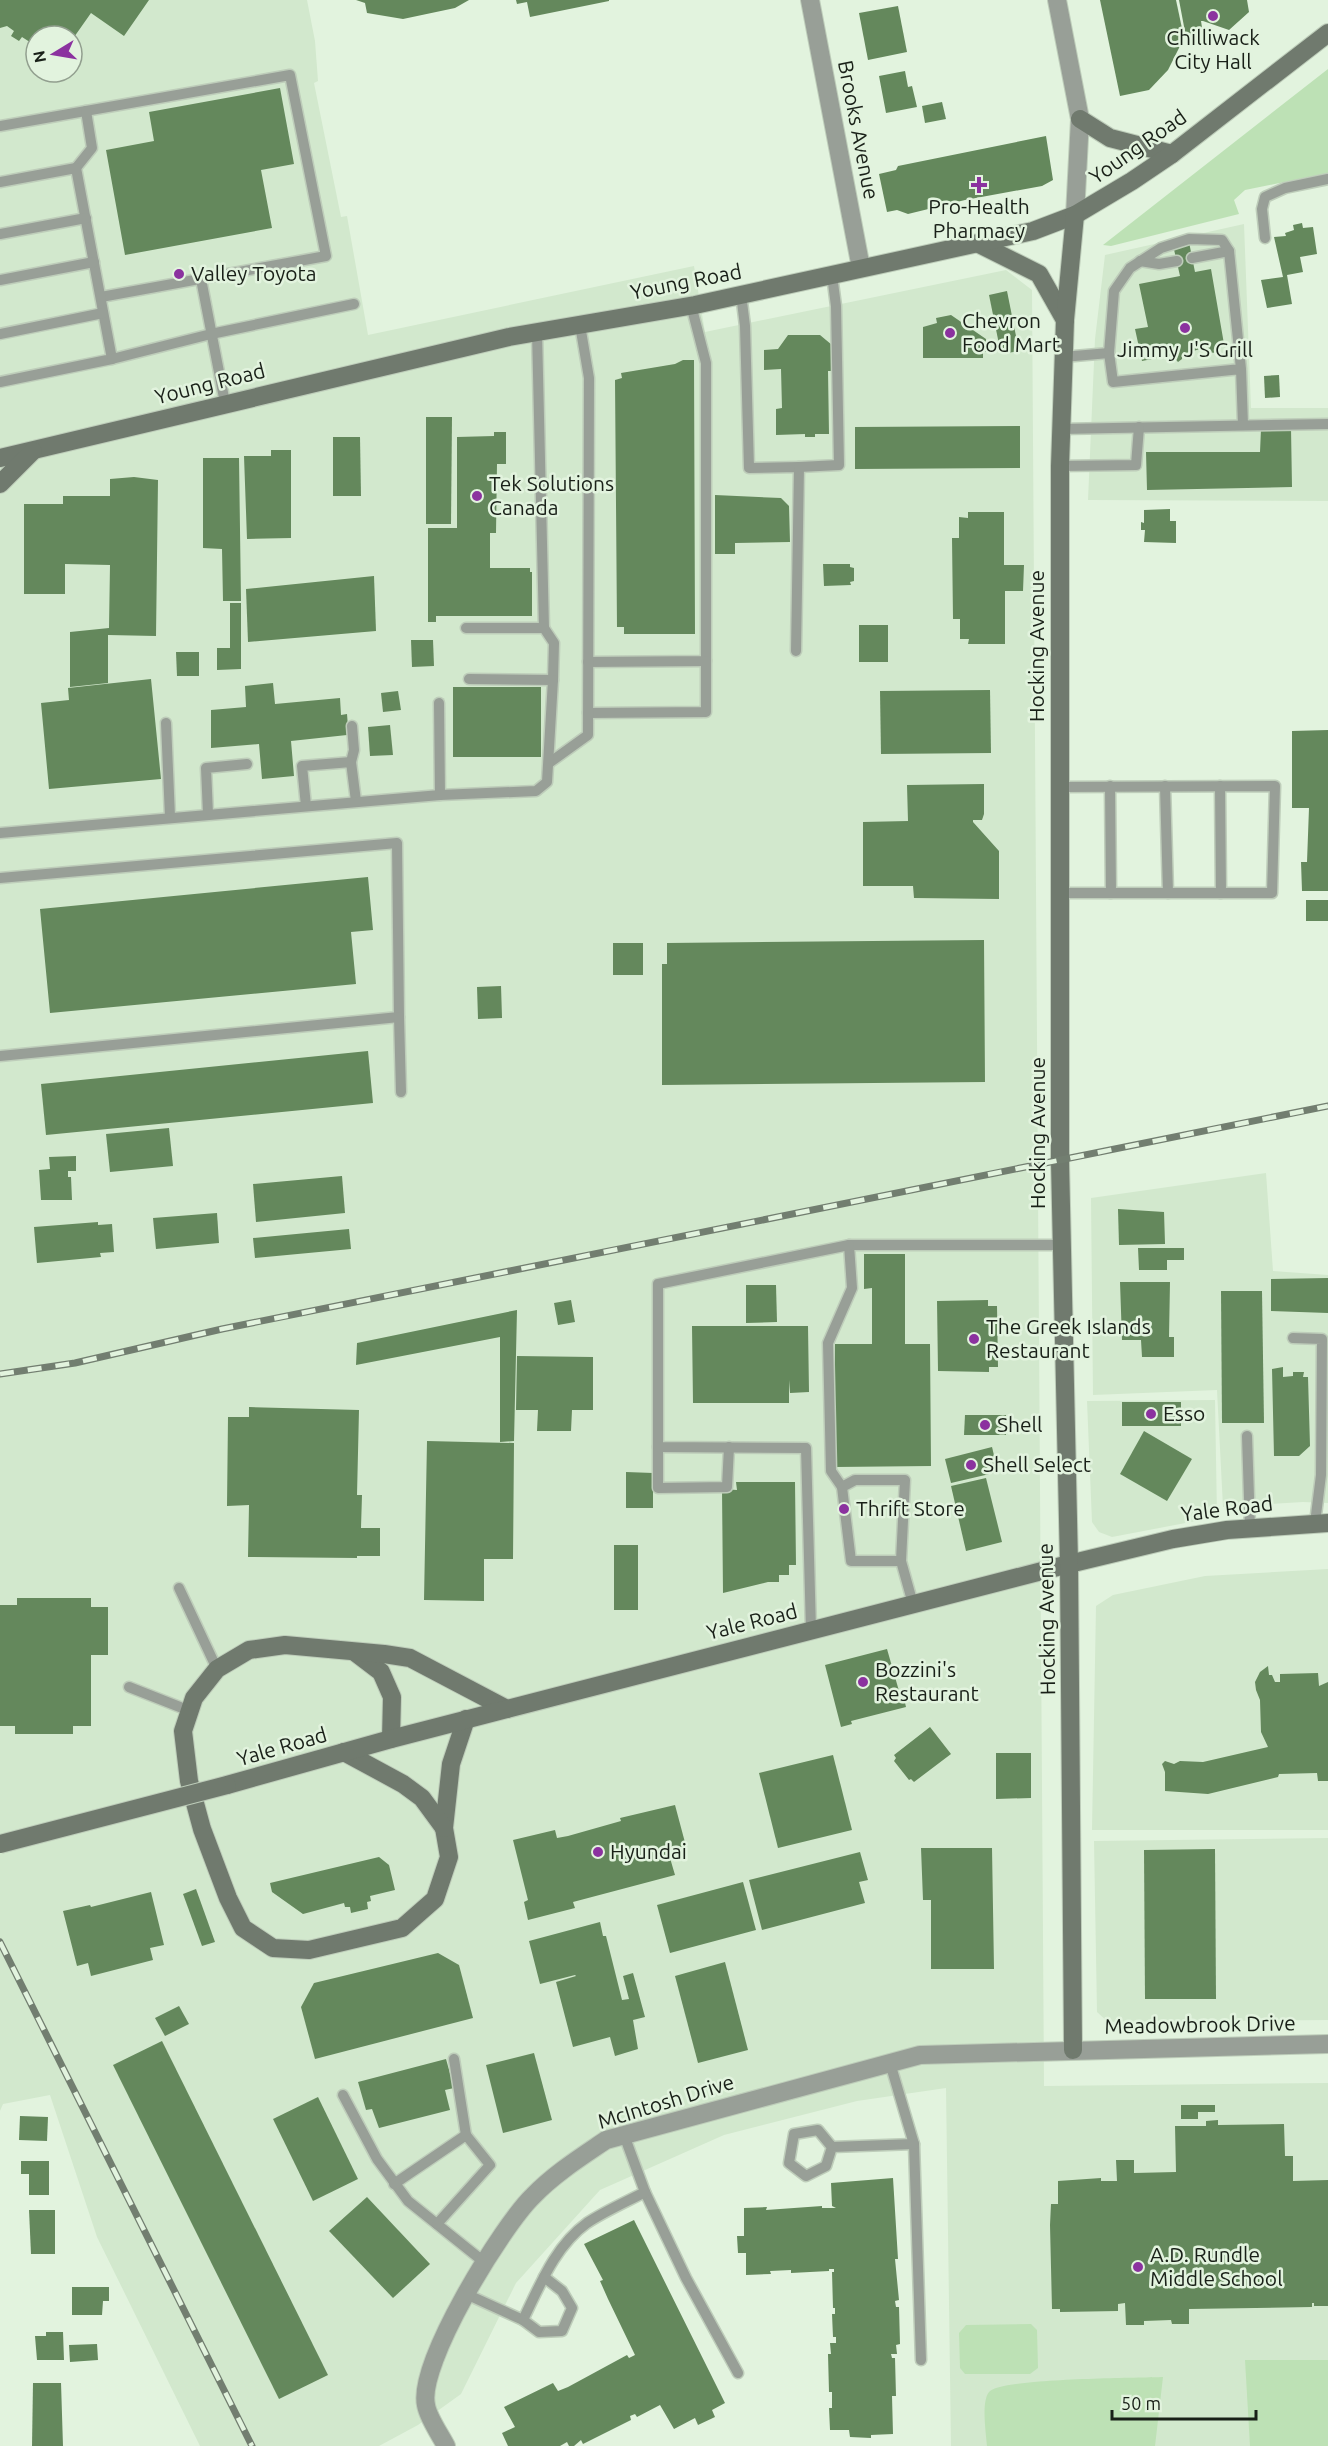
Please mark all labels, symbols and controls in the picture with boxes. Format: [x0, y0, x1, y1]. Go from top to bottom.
marker: Chilliwack City Hall [1206, 9, 1220, 23]
north arrow [24, 24, 84, 84]
place label: Chilliwack City Hall [1166, 25, 1260, 73]
text: N [29, 49, 49, 64]
street label: Brooks Avenue [834, 58, 884, 201]
street label: Young Road [1084, 104, 1191, 188]
marker: Pro-Health Pharmacy [972, 178, 986, 192]
place label: Pro-Health Pharmacy [928, 194, 1030, 242]
street label: Young Road [628, 258, 743, 304]
place label: Valley Toyota [191, 261, 317, 285]
marker: Valley Toyota [172, 267, 186, 281]
place label: Chevron Food Mart [962, 308, 1060, 356]
marker: Jimmy J'S Grill [1178, 321, 1192, 335]
marker: Chevron Food Mart [943, 326, 957, 340]
place label: Jimmy J'S Grill [1117, 337, 1253, 361]
street label: Young Road [152, 358, 267, 408]
place label: Tek Solutions Canada [489, 471, 614, 519]
marker: Tek Solutions Canada [470, 489, 484, 503]
street label: Hocking Avenue [1024, 570, 1048, 722]
street label: Hocking Avenue [1025, 1057, 1049, 1209]
place label: The Greek Islands Restaurant [986, 1314, 1151, 1362]
marker: The Greek Islands Restaurant [967, 1332, 981, 1346]
place label: Esso [1163, 1401, 1205, 1425]
marker: Esso [1144, 1407, 1158, 1421]
place label: Shell [997, 1412, 1043, 1436]
marker: Shell [978, 1418, 992, 1432]
place label: Shell Select [983, 1452, 1091, 1476]
marker: Shell Select [964, 1458, 978, 1472]
street label: Yale Road [1179, 1490, 1274, 1526]
place label: Thrift Store [856, 1496, 965, 1520]
marker: Thrift Store [837, 1502, 851, 1516]
street label: Hocking Avenue [1033, 1543, 1059, 1695]
street label: Yale Road [704, 1598, 800, 1644]
place label: Bozzini's Restaurant [875, 1657, 979, 1705]
marker: Bozzini's Restaurant [856, 1675, 870, 1689]
street label: Yale Road [234, 1722, 330, 1770]
place label: Hyundai [610, 1839, 687, 1863]
marker: Hyundai [591, 1845, 605, 1859]
street label: Meadowbrook Drive [1104, 2010, 1296, 2038]
street label: McIntosh Drive [595, 2069, 737, 2133]
place label: A.D. Rundle Middle School [1150, 2242, 1283, 2290]
marker: A.D. Rundle Middle School [1131, 2260, 1145, 2274]
scale bar [1112, 2383, 1256, 2421]
text: 50 m [1121, 2393, 1161, 2413]

